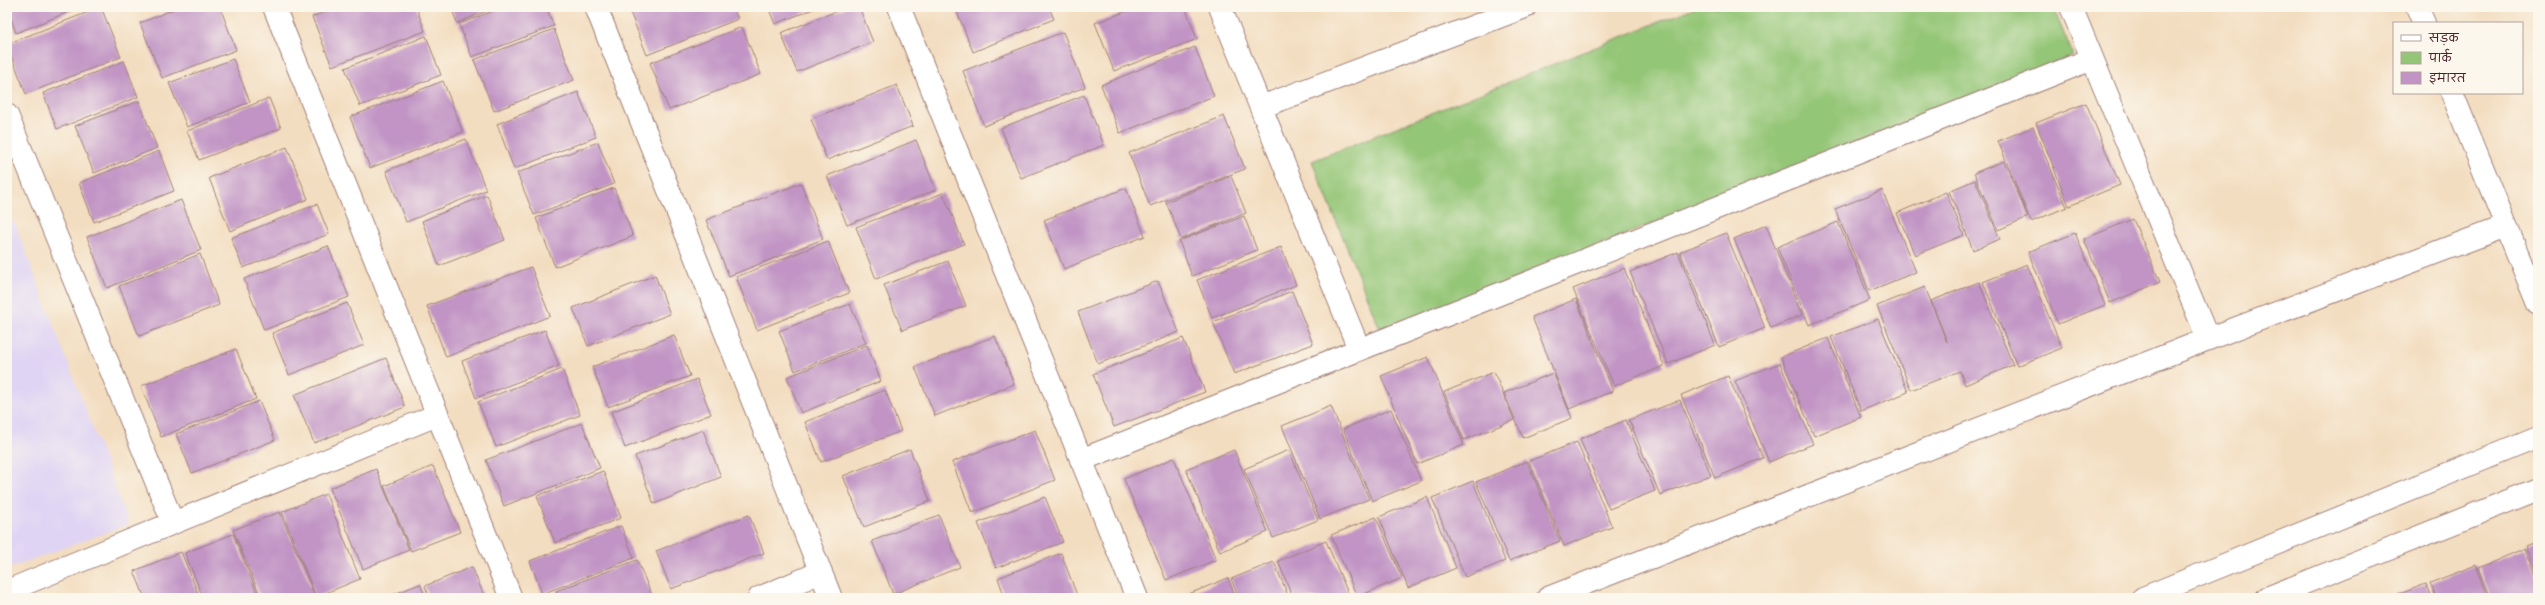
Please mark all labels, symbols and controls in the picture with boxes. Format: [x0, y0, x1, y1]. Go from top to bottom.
legend [2393, 22, 2523, 94]
text: सड़क [2428, 30, 2460, 46]
text: पार्क [2428, 48, 2453, 66]
text: इमारत [2429, 70, 2467, 86]

